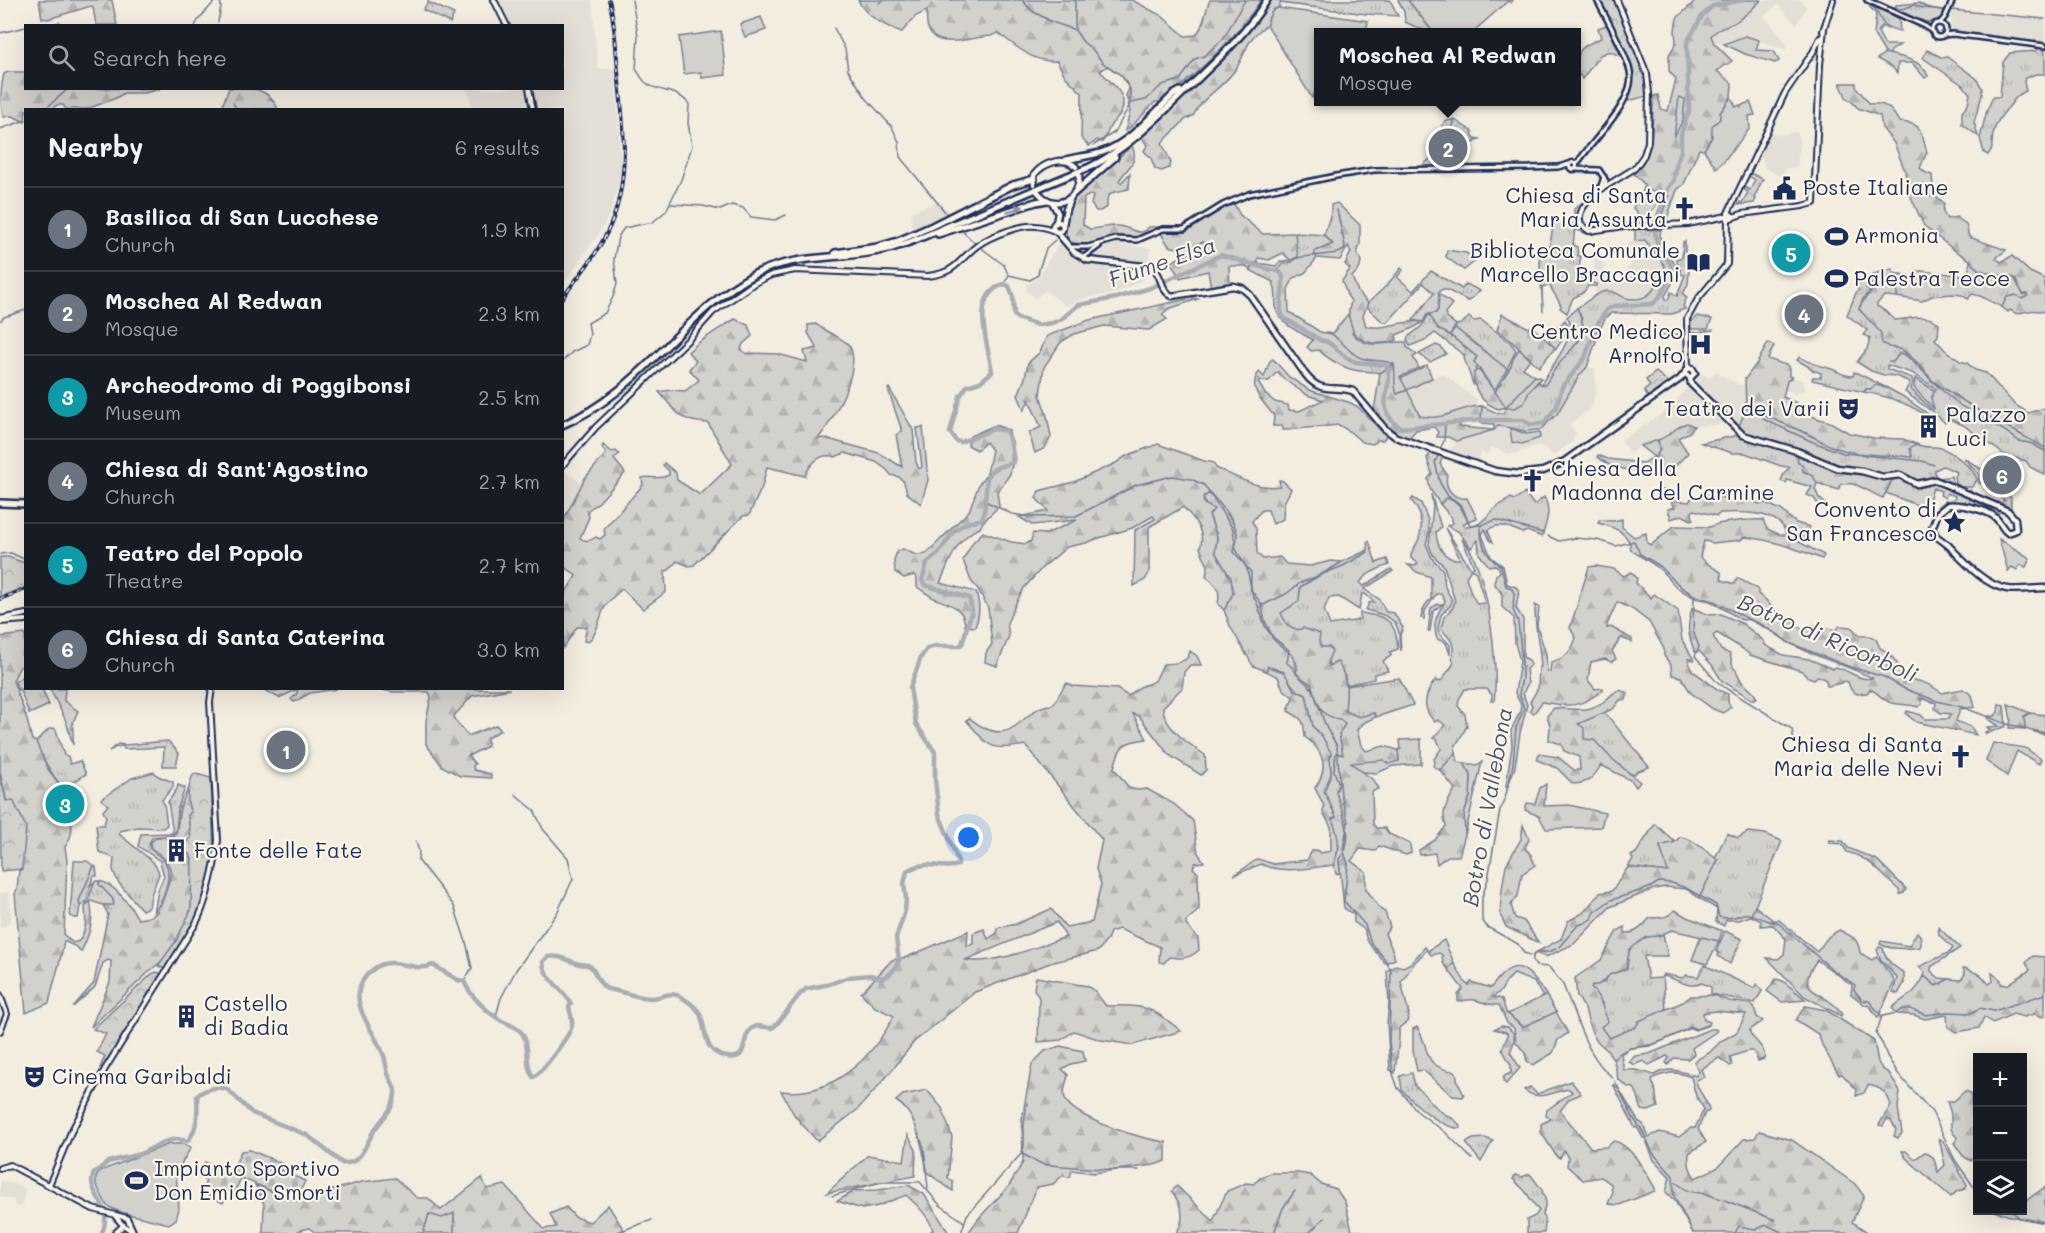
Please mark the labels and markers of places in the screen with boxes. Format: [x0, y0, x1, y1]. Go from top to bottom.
pin: 2 [1428, 126, 1468, 170]
place label: Poste Italiane [1803, 173, 1948, 200]
public building icon: Poste Italiane [1772, 175, 1798, 201]
place label: Chiesa di Santa Maria Assunta [1505, 181, 1667, 232]
church icon: Chiesa di Santa Maria Assunta [1672, 195, 1698, 221]
place label: Armonia [1854, 221, 1939, 248]
sports icon: Armonia [1823, 223, 1849, 249]
pin: 5 [1772, 230, 1810, 276]
place label: Biblioteca Comunale Marcello Braccagni [1470, 236, 1680, 287]
library icon: Biblioteca Comunale Marcello Braccagni [1685, 250, 1711, 276]
place label: Palestra Tecce [1854, 264, 2010, 291]
sports icon: Palestra Tecce [1823, 266, 1849, 292]
pin: 4 [1784, 292, 1824, 336]
place label: Centro Medico Arnolfo [1530, 317, 1683, 368]
hospital icon: Centro Medico Arnolfo [1688, 331, 1714, 357]
place label: Teatro dei Varii [1664, 394, 1830, 421]
theatre icon: Teatro dei Varii [1835, 396, 1861, 422]
place label: Palazzo Luci [1946, 400, 2026, 451]
building icon: Palazzo Luci [1915, 414, 1941, 440]
pin: 6 [1982, 452, 2022, 498]
place label: Chiesa della Madonna del Carmine [1551, 454, 1774, 505]
church icon: Chiesa della Madonna del Carmine [1520, 468, 1546, 494]
place label: Convento di San Francesco [1786, 495, 1937, 546]
place icon: Convento di San Francesco [1942, 509, 1968, 535]
pin: 1 [266, 728, 306, 772]
place label: Chiesa di Santa Maria delle Nevi [1774, 730, 1943, 781]
church icon: Chiesa di Santa Maria delle Nevi [1948, 744, 1974, 770]
pin: 3 [46, 782, 84, 826]
place label: Fonte delle Fate [194, 836, 362, 863]
building icon: Fonte delle Fate [163, 838, 189, 864]
place label: Castello di Badia [204, 989, 289, 1040]
building icon: Castello di Badia [173, 1003, 199, 1029]
place label: Cinema Garibaldi [52, 1062, 232, 1089]
theatre icon: Cinema Garibaldi [21, 1064, 47, 1090]
place label: Impianto Sportivo Don Emidio Smorti [154, 1154, 341, 1205]
sports icon: Impianto Sportivo Don Emidio Smorti [123, 1168, 149, 1194]

